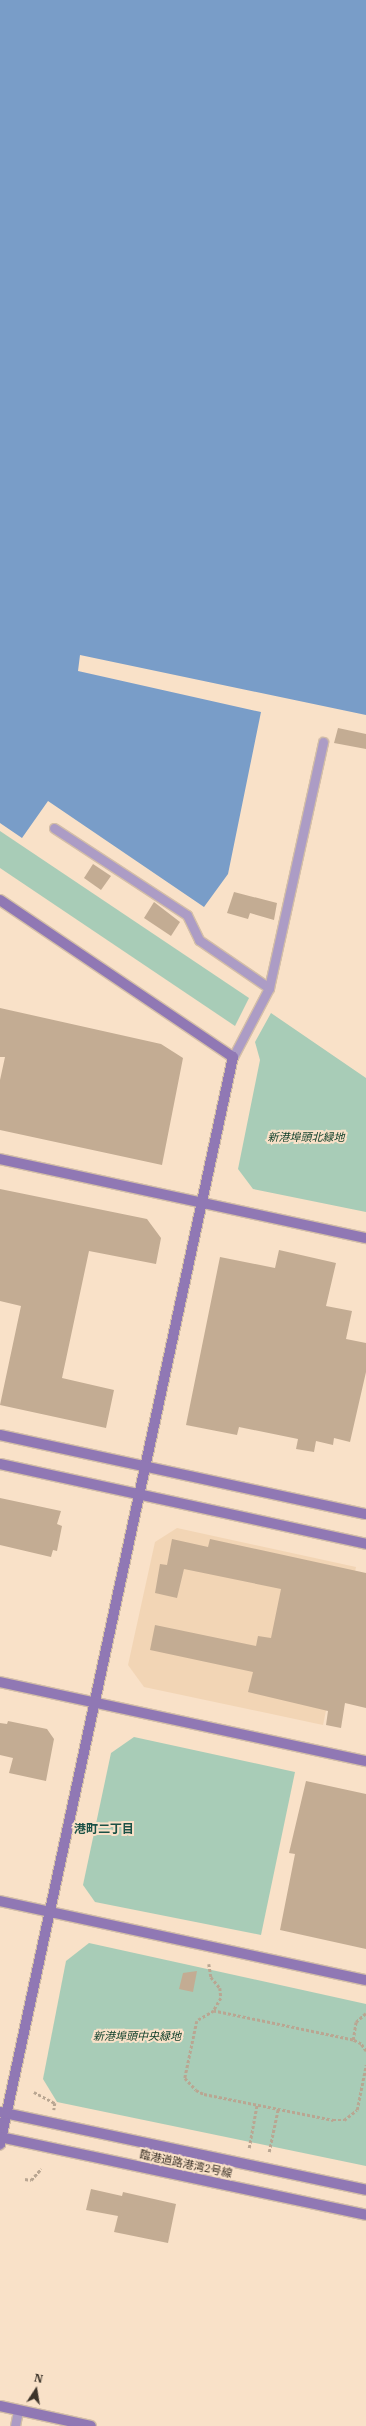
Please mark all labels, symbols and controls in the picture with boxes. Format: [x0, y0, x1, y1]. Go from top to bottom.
park label: 新港埠頭北緑地 [268, 1130, 344, 1144]
district label: 港町二丁目 [74, 1822, 134, 1836]
park label: 新港埠頭中央緑地 [93, 2029, 181, 2043]
street label: 臨港道路港湾2号線 [138, 2148, 234, 2180]
north arrow [16, 2370, 56, 2410]
text: N [33, 2371, 44, 2386]

